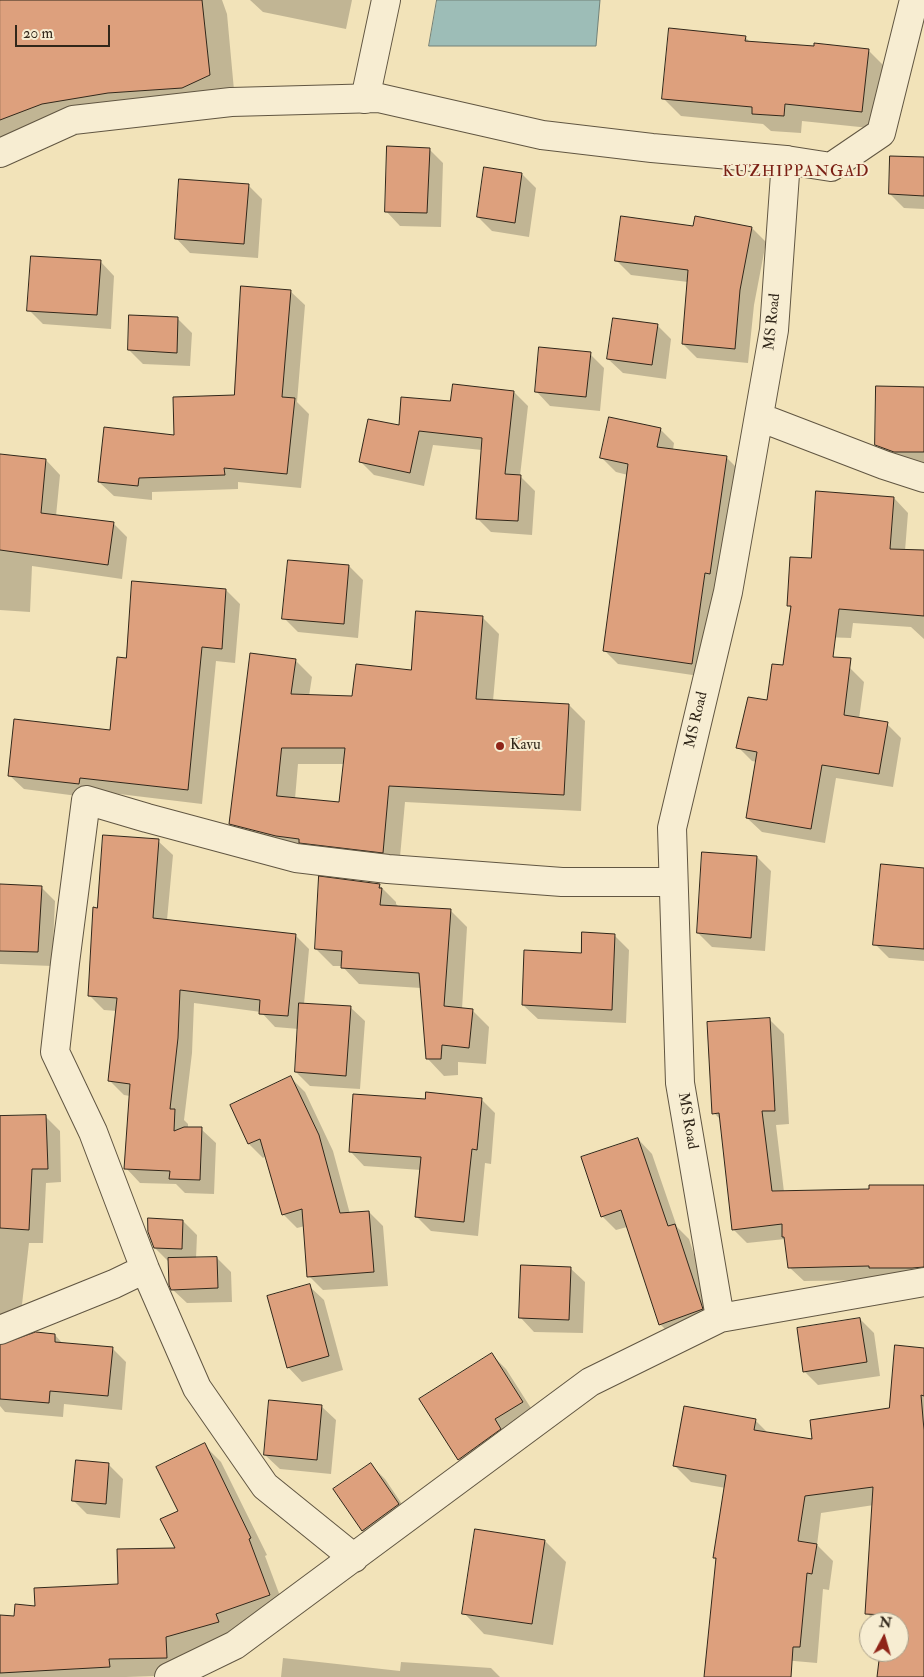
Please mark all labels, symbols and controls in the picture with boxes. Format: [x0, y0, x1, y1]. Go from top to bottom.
scale bar [18, 15, 112, 47]
text: 20 m [23, 24, 53, 43]
district label: KUZHIPPANGAD [721, 163, 871, 183]
street label: MS Road [761, 293, 785, 351]
street label: MS Road [682, 690, 712, 750]
place label: Kavu [510, 737, 541, 755]
marker: Kavu [494, 740, 506, 752]
street label: MS Road [673, 1091, 701, 1151]
north arrow [859, 1612, 909, 1662]
text: N [878, 1613, 893, 1632]

